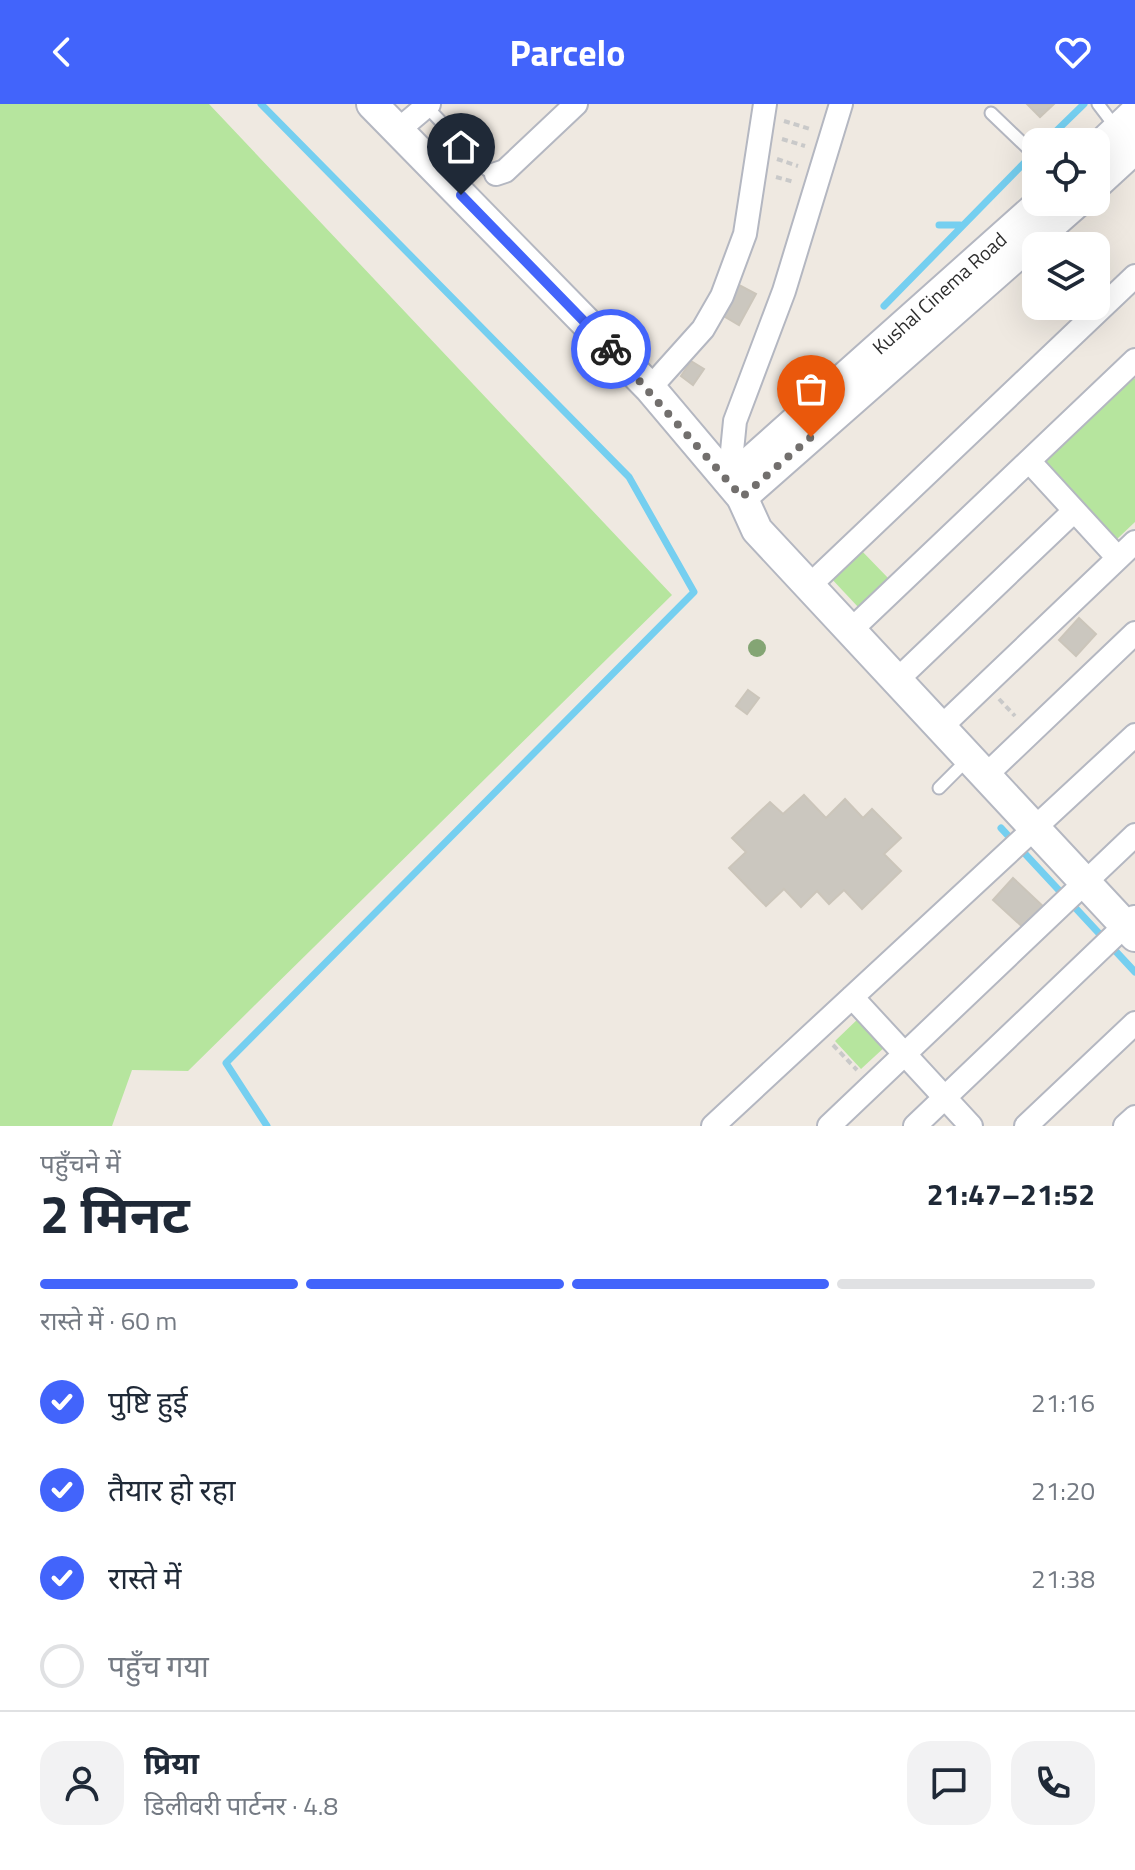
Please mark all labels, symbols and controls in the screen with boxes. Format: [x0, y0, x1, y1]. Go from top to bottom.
text: Parcelo [510, 25, 625, 80]
icon: back [40, 30, 84, 74]
icon: heart [1051, 30, 1095, 74]
pin [427, 113, 495, 195]
icon: home [439, 125, 483, 169]
map controls [1022, 128, 1110, 320]
button: locate [1022, 128, 1110, 216]
street label: Kushal Cinema Road [865, 224, 1014, 362]
button: layers [1022, 232, 1110, 320]
courier [571, 309, 651, 389]
icon: bike [589, 327, 633, 371]
pin [777, 355, 845, 437]
icon: bag [789, 367, 833, 411]
text: पहुँचने में [40, 1144, 121, 1183]
text: 21:47–21:52 [927, 1171, 1095, 1217]
text: 2 मिनट [40, 1174, 190, 1253]
text: रास्ते में · 60 m [40, 1301, 177, 1340]
text: पुष्टि हुई [108, 1379, 188, 1425]
icon: check [40, 1380, 84, 1424]
text: 21:16 [1031, 1383, 1095, 1422]
text: तैयार हो रहा [108, 1467, 235, 1513]
icon: check [40, 1468, 84, 1512]
text: 21:20 [1031, 1471, 1095, 1510]
text: रास्ते में [108, 1555, 181, 1601]
icon: check [40, 1556, 84, 1600]
text: 21:38 [1031, 1559, 1095, 1598]
text: पहुँच गया [108, 1643, 209, 1689]
text: प्रिया [144, 1740, 199, 1786]
button: person [40, 1741, 124, 1825]
button: chat [907, 1741, 991, 1825]
button: phone [1011, 1741, 1095, 1825]
text: डिलीवरी पार्टनर · 4.8 [144, 1786, 338, 1825]

